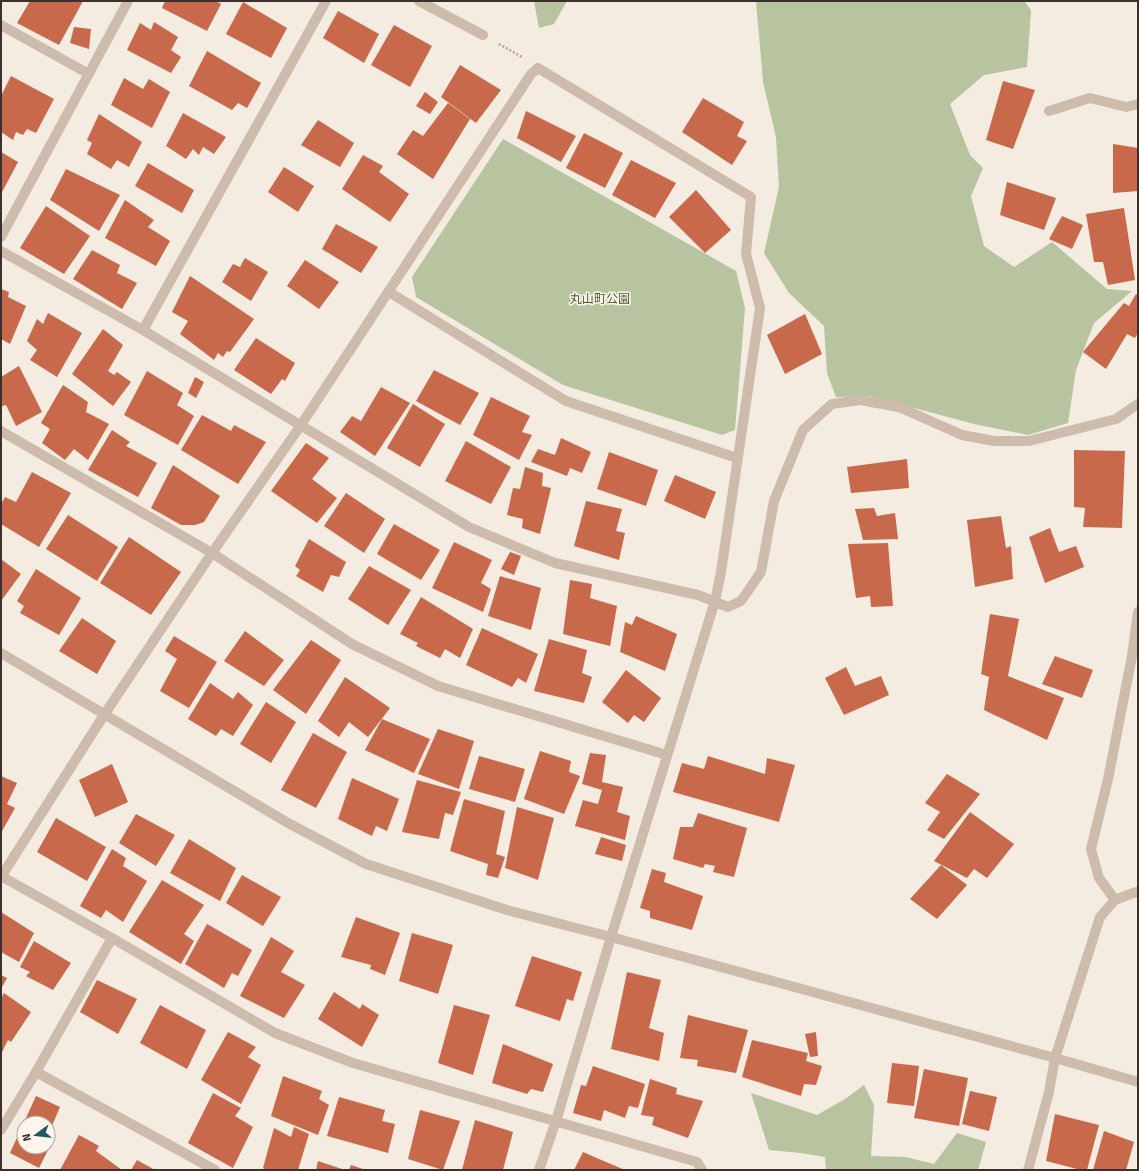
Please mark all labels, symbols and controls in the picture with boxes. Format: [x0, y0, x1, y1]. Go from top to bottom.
park label: 丸山町公園 [570, 292, 630, 306]
north arrow [16, 1115, 56, 1155]
text: N [20, 1132, 34, 1143]

